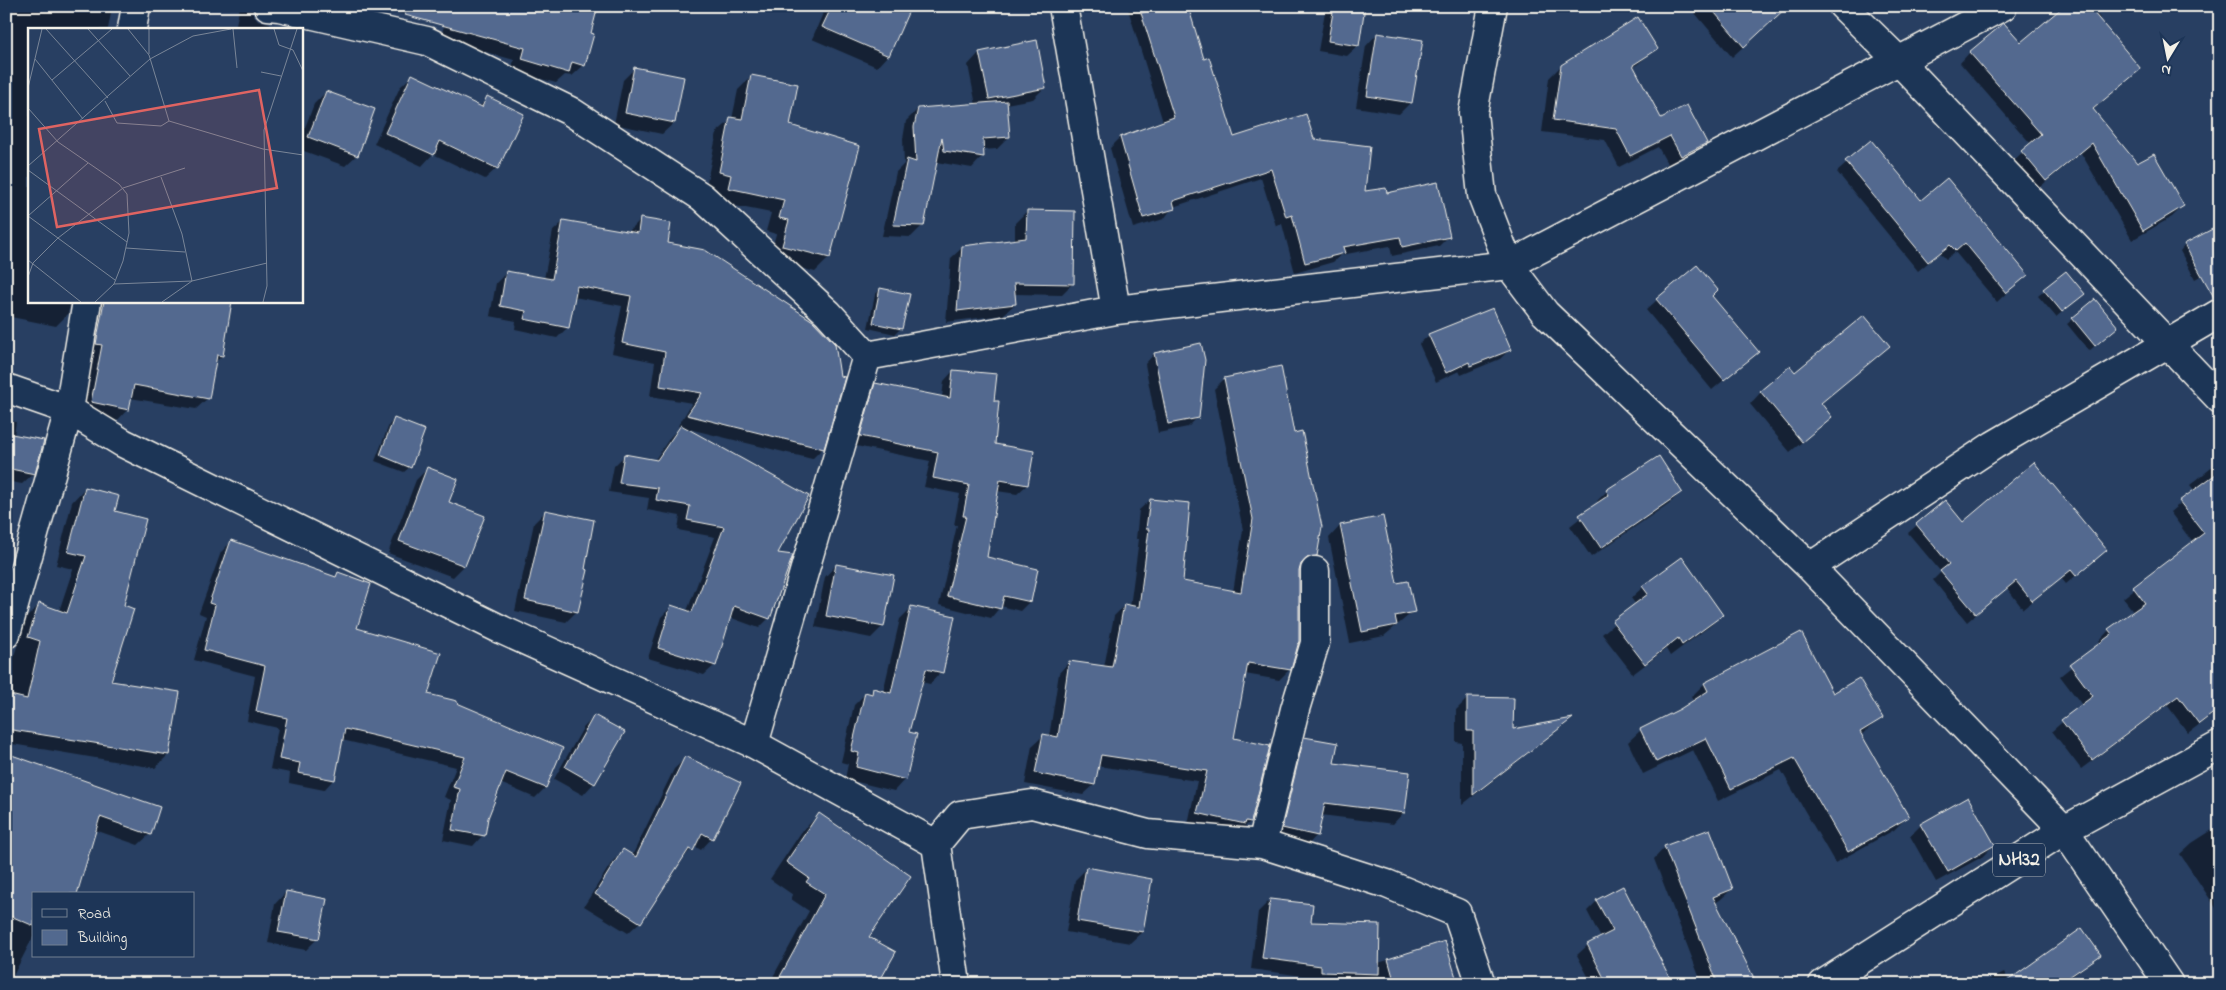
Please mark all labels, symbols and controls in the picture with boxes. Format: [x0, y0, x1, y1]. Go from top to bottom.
inset map [28, 28, 302, 302]
north arrow [2144, 32, 2194, 82]
text: N [2160, 58, 2172, 80]
road number: NH32 [1993, 844, 2045, 876]
legend [32, 892, 195, 958]
text: Road [78, 903, 111, 925]
text: Building [77, 927, 127, 950]

